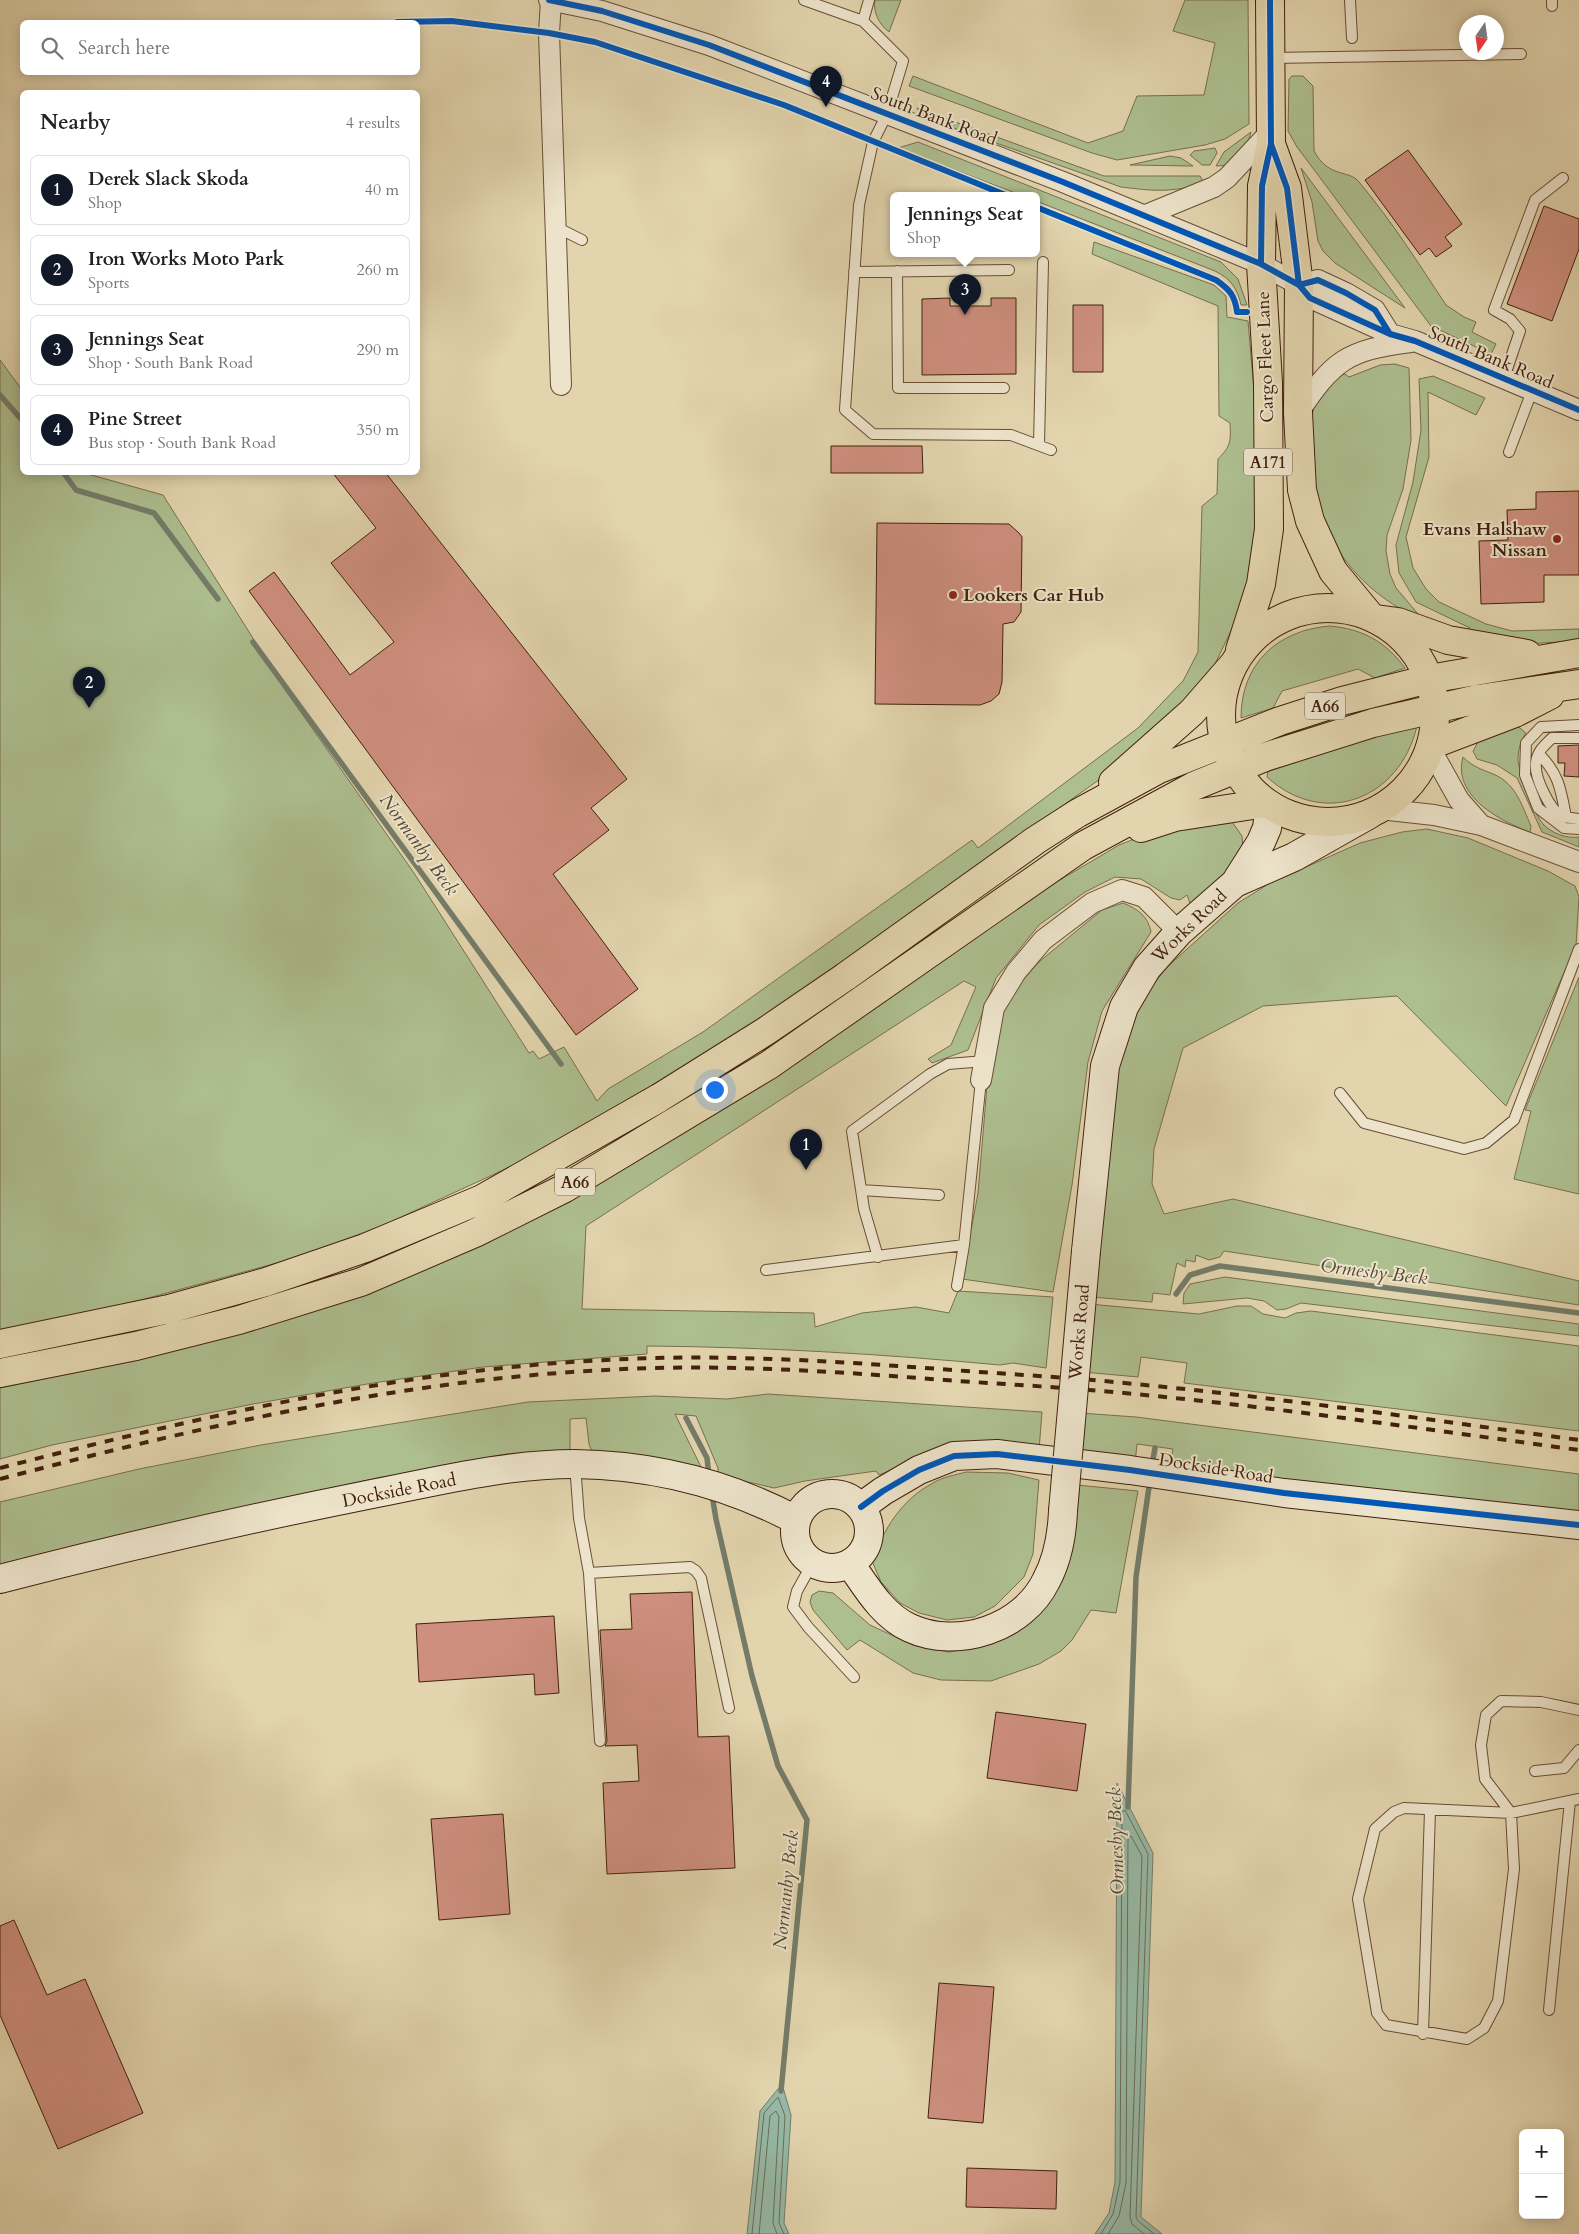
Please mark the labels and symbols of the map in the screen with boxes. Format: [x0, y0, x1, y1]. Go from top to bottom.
north arrow [1459, 15, 1504, 60]
pin: 4 [810, 66, 842, 107]
street label: South Bank Road [867, 81, 1001, 152]
pin: 3 [949, 274, 981, 315]
street label: Cargo Fleet Lane [1251, 291, 1280, 423]
street label: South Bank Road [1425, 320, 1557, 395]
road number: A171 [1244, 448, 1292, 476]
place label: Evans Halshaw Nissan [1423, 517, 1547, 563]
marker: Evans Halshaw Nissan [1551, 533, 1563, 545]
place label: Lookers Car Hub [963, 583, 1104, 608]
marker: Lookers Car Hub [947, 589, 959, 601]
pin: 2 [73, 667, 105, 708]
road number: A66 [1305, 692, 1345, 719]
water label: Normanby Beck [373, 788, 465, 901]
street label: Works Road [1145, 884, 1233, 969]
your location [702, 1077, 728, 1103]
pin: 1 [790, 1129, 822, 1170]
road number: A66 [555, 1168, 595, 1196]
water label: Ormesby Beck [1319, 1253, 1429, 1292]
street label: Works Road [1063, 1283, 1096, 1382]
street label: Dockside Road [1157, 1447, 1275, 1490]
street label: Dockside Road [340, 1467, 459, 1514]
water label: Ormesby Beck [1101, 1786, 1131, 1895]
water label: Normanby Beck [767, 1829, 805, 1951]

